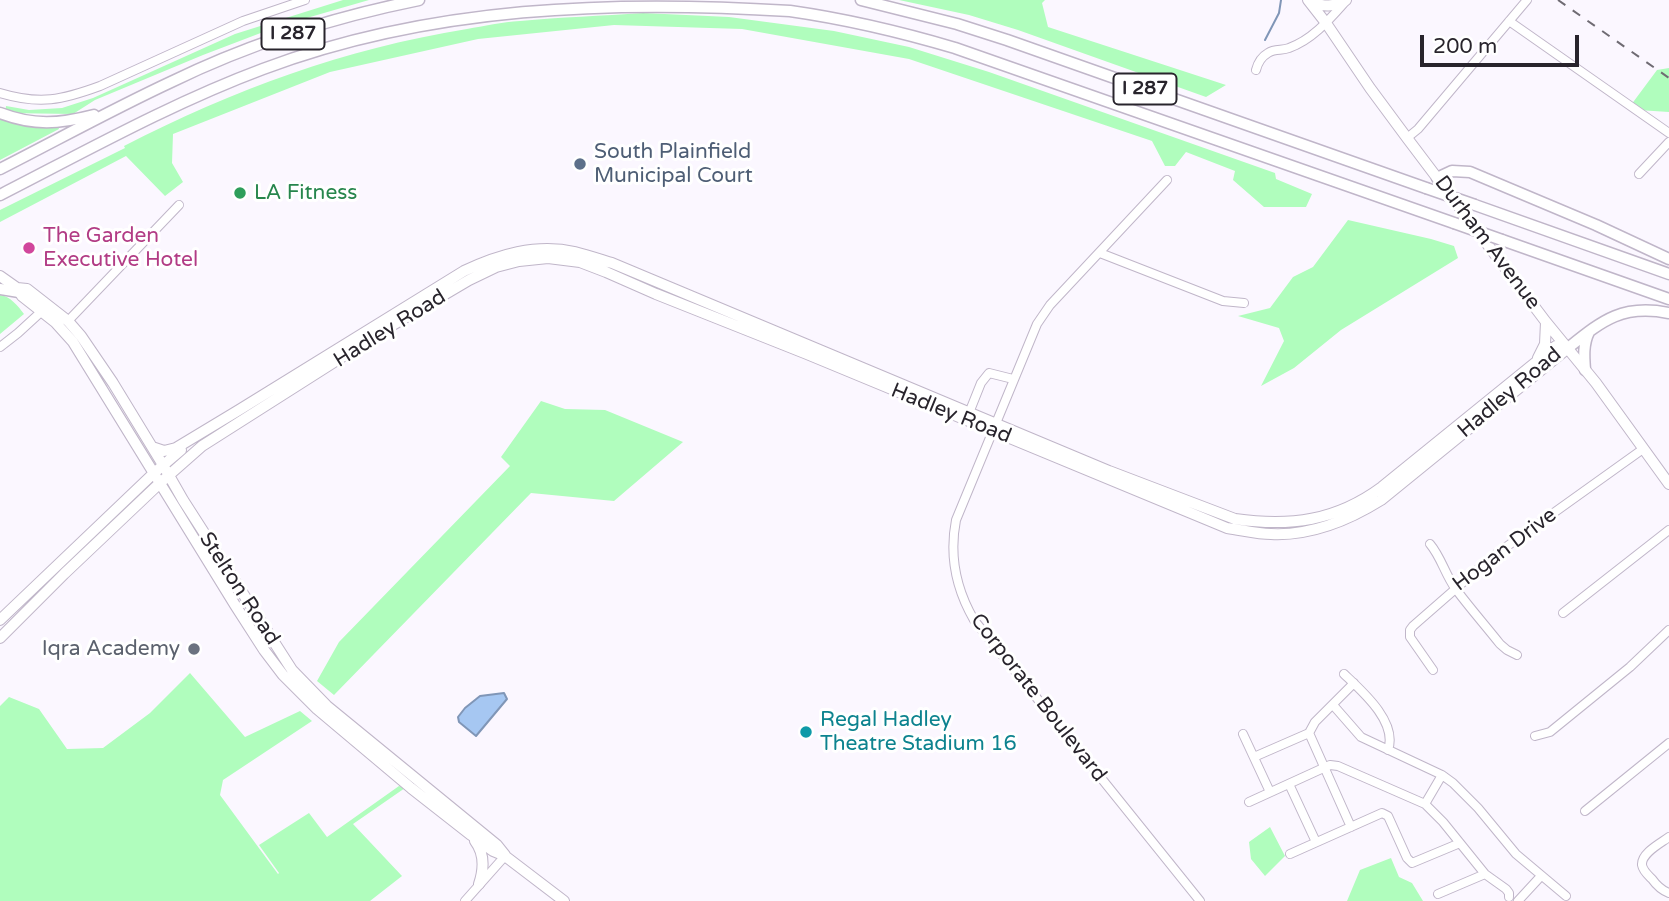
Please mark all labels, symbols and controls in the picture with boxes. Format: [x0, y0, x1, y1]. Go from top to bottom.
road number: I 287 [262, 18, 324, 50]
scale bar [1424, 21, 1583, 65]
text: 200 m [1433, 34, 1497, 59]
road number: I 287 [1114, 74, 1176, 104]
place label: South Plainfield Municipal Court [594, 139, 753, 189]
marker: South Plainfield Municipal Court [572, 156, 588, 172]
street label: Durham Avenue [1429, 171, 1545, 315]
place label: LA Fitness [254, 180, 357, 206]
marker: LA Fitness [232, 185, 248, 201]
place label: The Garden Executive Hotel [43, 223, 198, 273]
marker: The Garden Executive Hotel [21, 240, 37, 256]
street label: Hadley Road [329, 285, 451, 373]
street label: Hadley Road [1453, 342, 1567, 444]
street label: Hadley Road [887, 378, 1015, 450]
street label: Hogan Drive [1448, 503, 1562, 597]
street label: Stelton Road [193, 528, 285, 650]
street label: Corporate Boulevard [964, 609, 1112, 787]
place label: Iqra Academy [42, 636, 180, 662]
marker: Iqra Academy [186, 641, 202, 657]
place label: Regal Hadley Theatre Stadium 16 [820, 707, 1017, 757]
marker: Regal Hadley Theatre Stadium 16 [798, 724, 814, 740]

